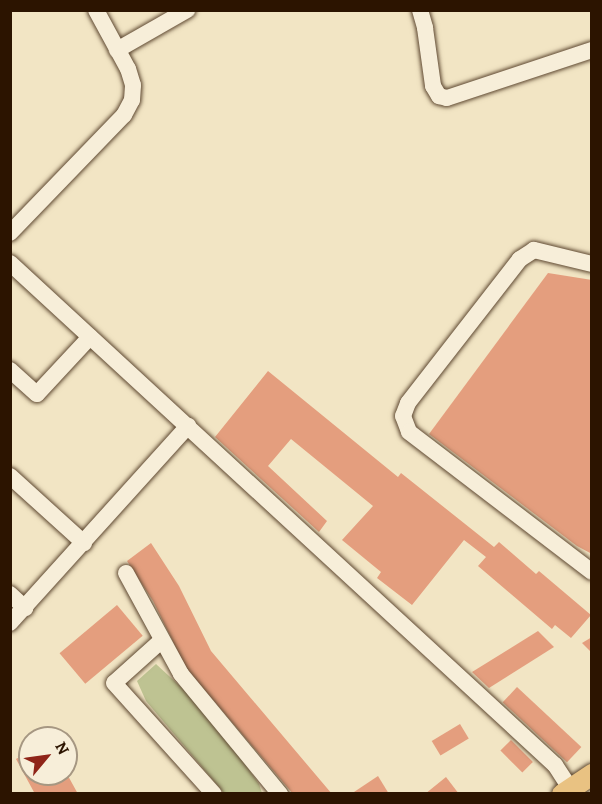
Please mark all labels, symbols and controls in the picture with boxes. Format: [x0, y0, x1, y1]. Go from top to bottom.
north arrow [18, 726, 78, 786]
text: N [50, 738, 74, 759]

